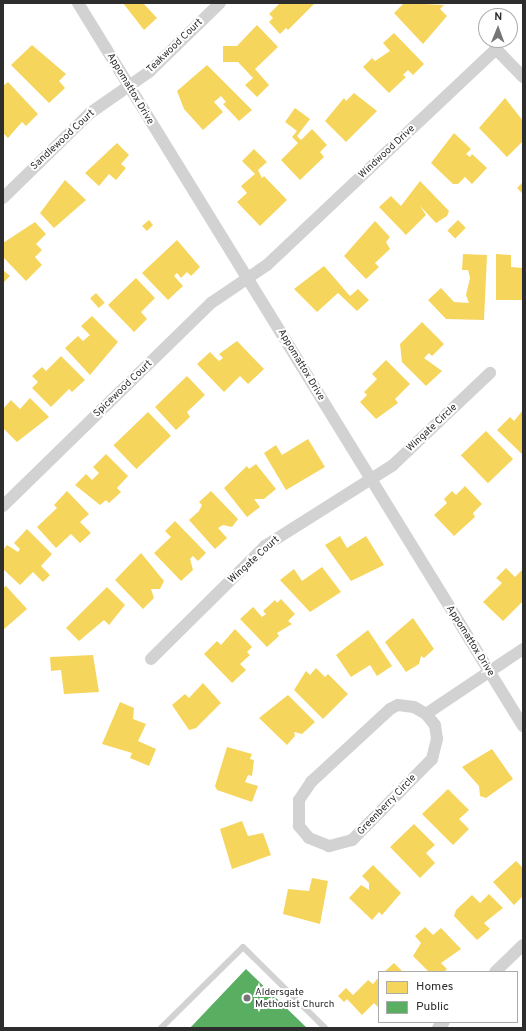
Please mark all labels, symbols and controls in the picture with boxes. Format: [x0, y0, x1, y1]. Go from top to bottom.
north arrow [478, 8, 518, 48]
text: N [494, 10, 502, 24]
street label: Teakwood Court [145, 16, 205, 76]
street label: Appomattox Drive [104, 51, 156, 127]
street label: Sandlewood Court [29, 107, 97, 173]
street label: Windwood Drive [356, 123, 418, 181]
street label: Appomattox Drive [275, 327, 327, 403]
street label: Spicewood Court [91, 358, 155, 420]
street label: Wingate Circle [404, 402, 460, 454]
street label: Wingate Court [226, 534, 282, 586]
street label: Appomattox Drive [443, 603, 497, 679]
street label: Greenberry Circle [355, 772, 419, 838]
legend [378, 971, 518, 1023]
text: Homes [416, 979, 453, 995]
place label: Aldersgate Methodist Church [255, 986, 334, 1010]
marker: Aldersgate Methodist Church [242, 993, 252, 1003]
text: Public [416, 999, 449, 1015]

